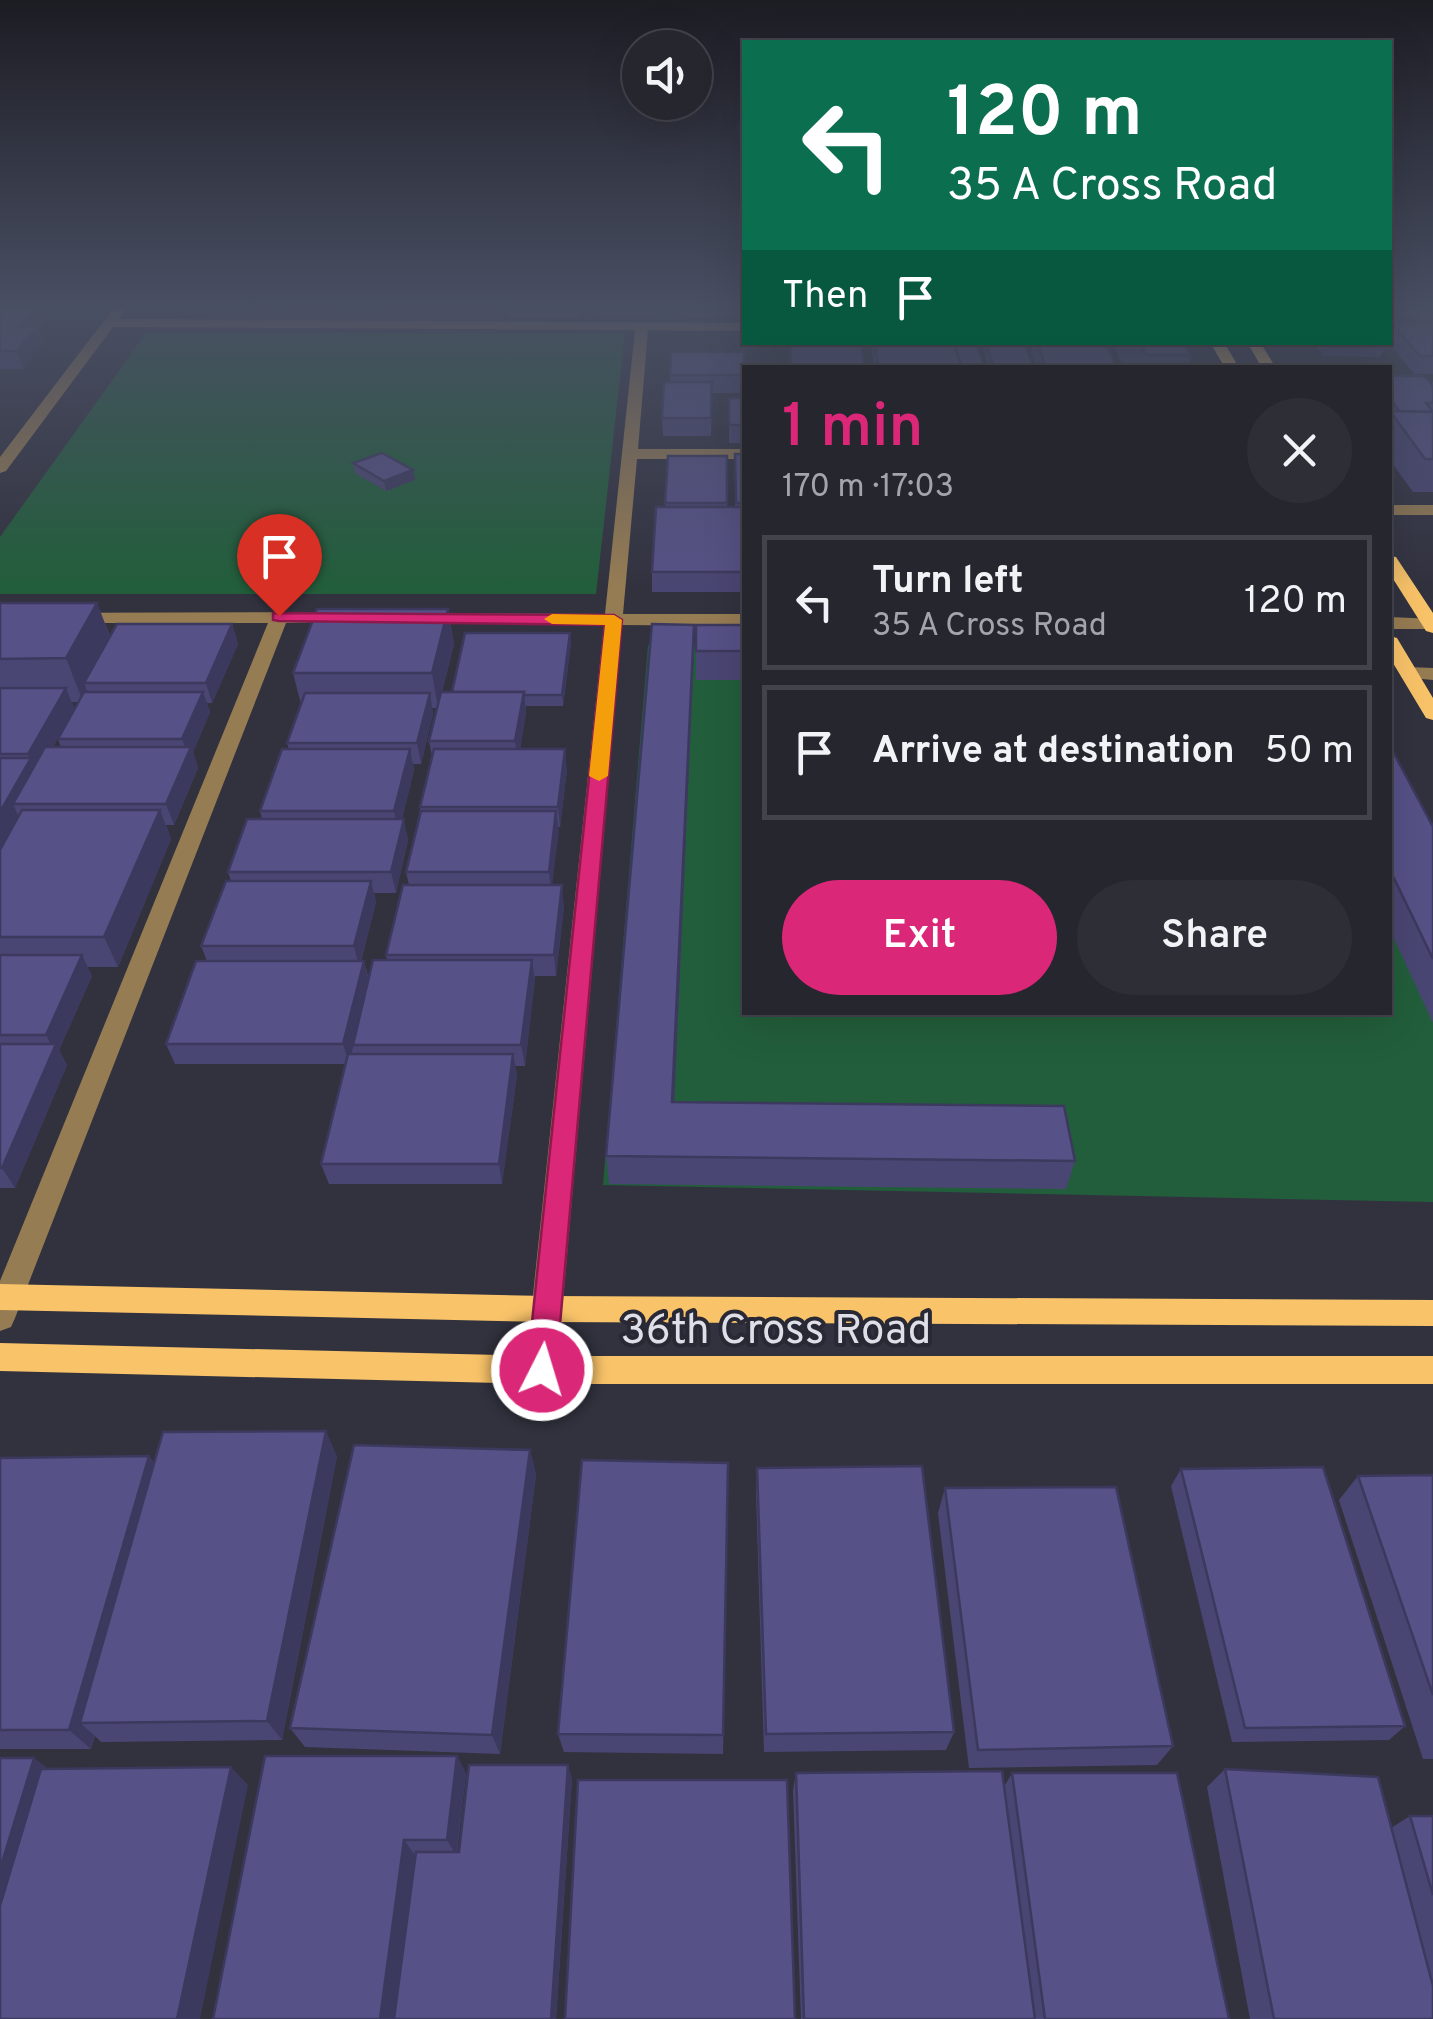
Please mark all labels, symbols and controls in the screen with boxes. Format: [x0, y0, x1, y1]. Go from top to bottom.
map controls [622, 30, 712, 120]
button: sound [622, 30, 712, 120]
text: 120 m [947, 72, 1143, 161]
icon: left [782, 80, 912, 210]
text: 35 A Cross Road [947, 159, 1277, 216]
icon: arrive [888, 270, 943, 325]
text: Then [782, 273, 868, 322]
text: 1 min [782, 392, 923, 468]
button: close [1247, 398, 1352, 503]
text: 170 m · 17:03 [782, 468, 954, 508]
pin [237, 514, 322, 617]
icon: arrive [252, 529, 307, 584]
text: Turn left [872, 558, 1024, 607]
icon: left [787, 575, 842, 630]
text: 120 m [1244, 578, 1347, 627]
text: 35 A Cross Road [872, 607, 1107, 647]
icon: arrive [787, 725, 842, 780]
text: Arrive at destination [872, 728, 1235, 777]
text: 50 m [1265, 728, 1354, 777]
button: Exit [782, 880, 1057, 995]
button: Share [1077, 880, 1352, 995]
street label: 36th Cross Road [621, 1306, 931, 1359]
position arrow [490, 1318, 594, 1422]

